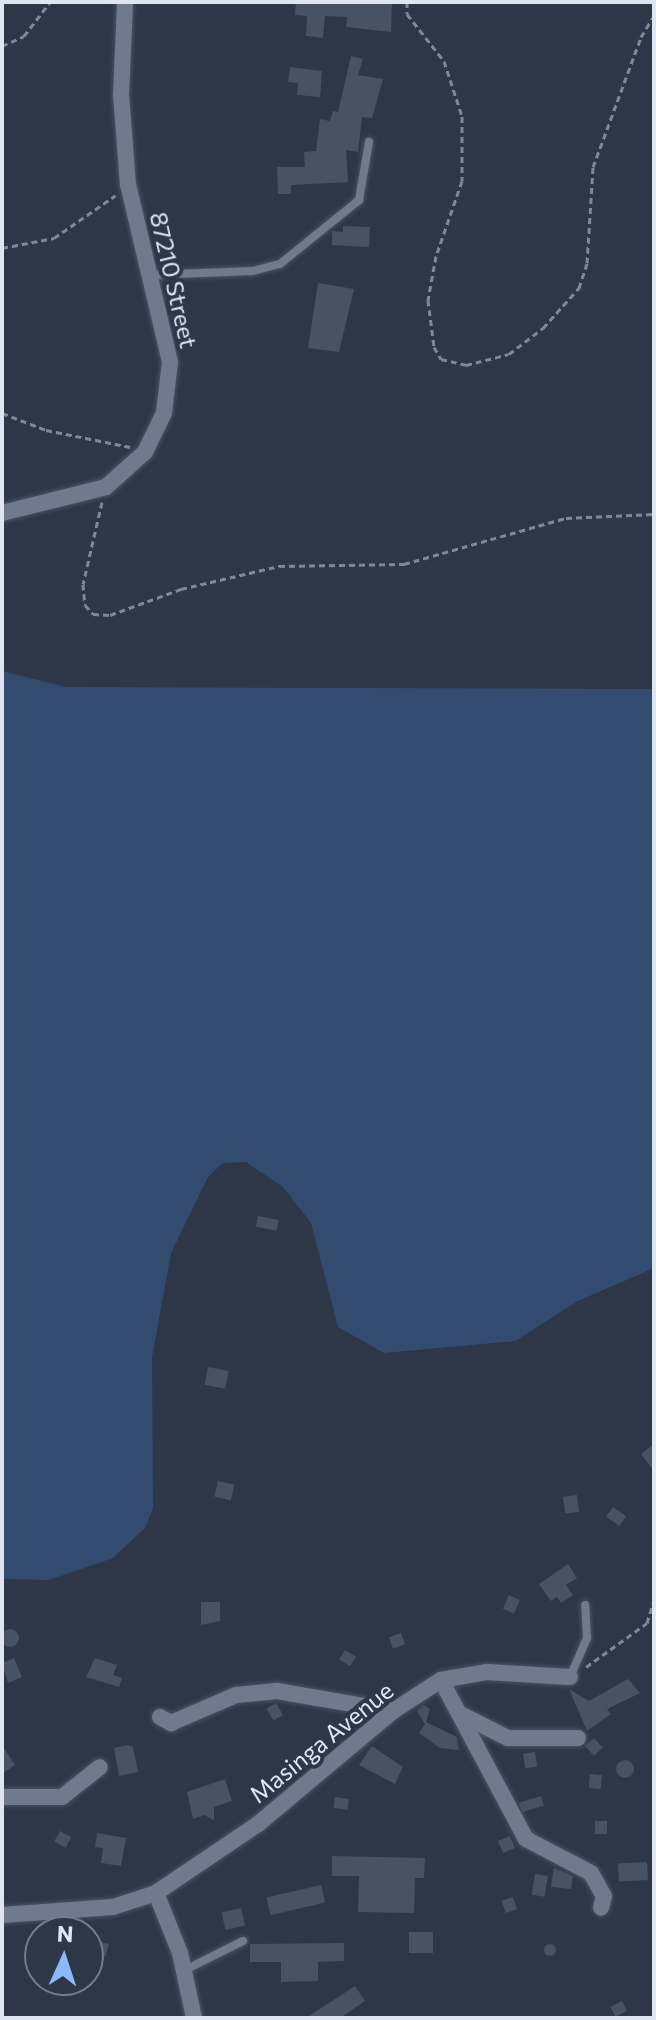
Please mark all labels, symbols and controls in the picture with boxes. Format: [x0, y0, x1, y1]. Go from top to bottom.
street label: 87210 Street [144, 209, 204, 351]
street label: Masinga Avenue [244, 1675, 398, 1809]
north arrow [24, 1916, 104, 1996]
text: N [56, 1920, 74, 1947]

